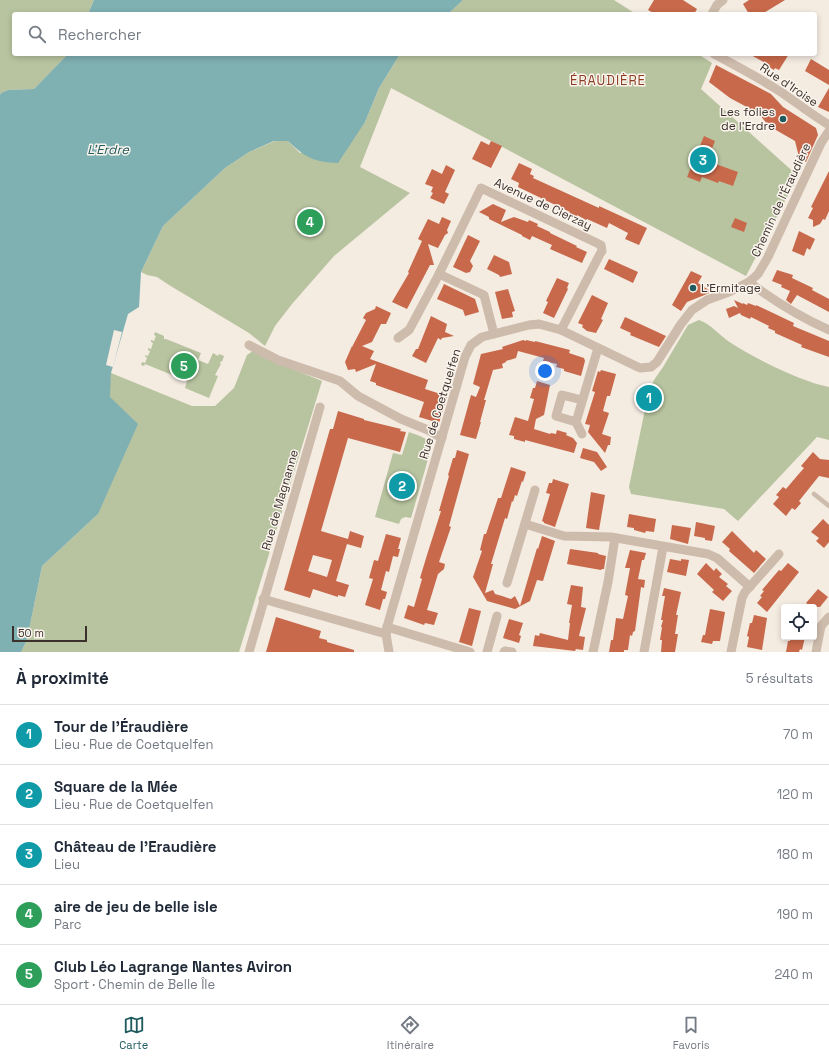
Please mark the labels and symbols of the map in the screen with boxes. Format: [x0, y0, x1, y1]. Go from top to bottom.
street label: Rue d'Iroise [757, 60, 821, 110]
district label: ÉRAUDIÈRE [570, 72, 646, 89]
place label: Les folies de l'Erdre [720, 104, 775, 134]
marker: Les folies de l'Erdre [778, 114, 788, 124]
street label: Chemin de l'Éraudière [748, 140, 814, 260]
water label: L'Erdre [87, 141, 130, 158]
pin: 3 [690, 145, 716, 175]
street label: Avenue de Cierzay [492, 174, 594, 234]
pin: 4 [297, 207, 323, 237]
place label: L'Ermitage [701, 280, 761, 296]
marker: L'Ermitage [688, 283, 698, 293]
street label: Rue de Coetquelfen [416, 347, 464, 461]
pin: 5 [171, 351, 197, 381]
your location [535, 361, 555, 381]
pin: 1 [636, 383, 662, 413]
street label: Rue de Magnanne [258, 448, 302, 552]
pin: 2 [389, 471, 415, 501]
scale bar [12, 624, 87, 643]

